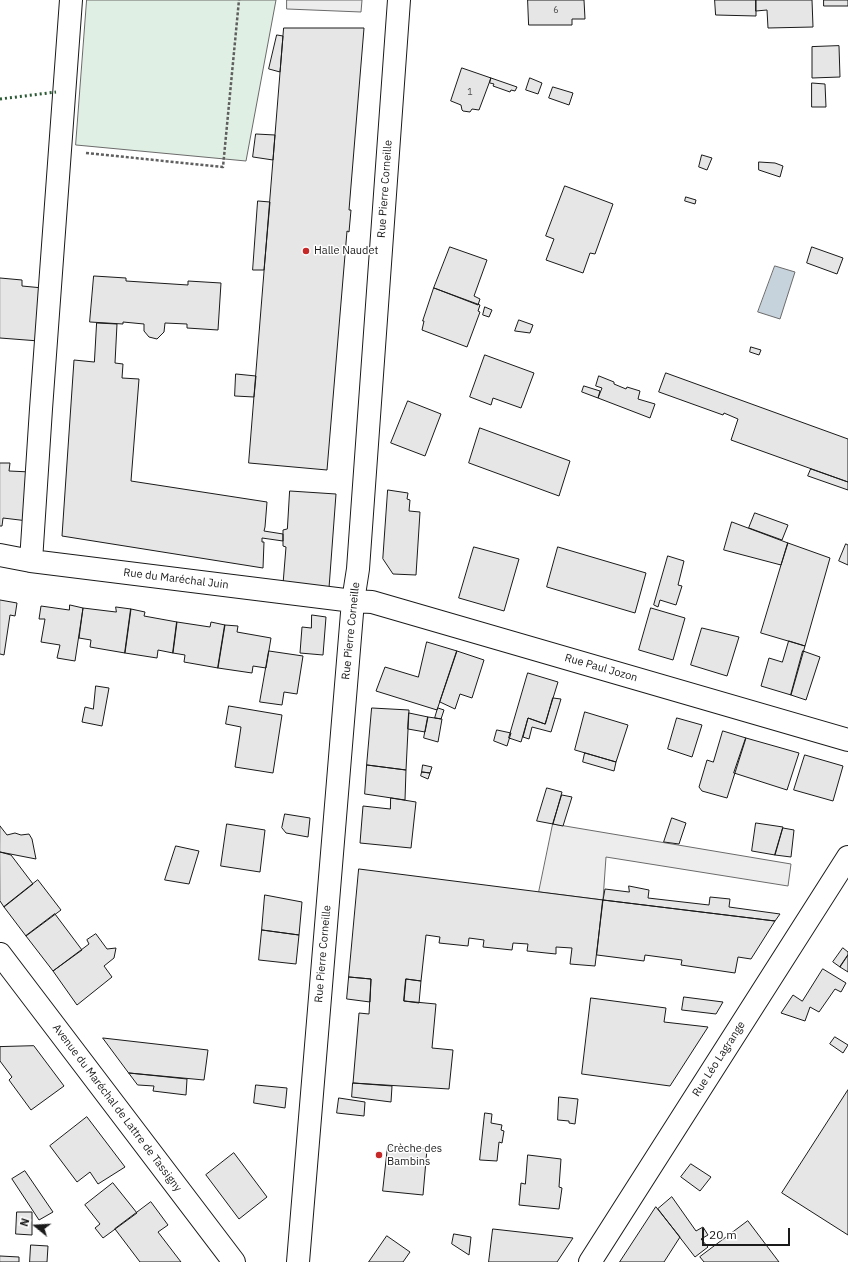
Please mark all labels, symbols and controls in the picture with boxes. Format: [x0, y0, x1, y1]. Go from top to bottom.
house number: 6 [553, 5, 559, 15]
house number: 1 [467, 87, 473, 97]
street label: Rue Pierre Corneille [375, 140, 395, 238]
place label: Halle Naudet [314, 244, 378, 258]
marker: Halle Naudet [301, 246, 311, 256]
street label: Rue du Maréchal Juin [123, 566, 229, 592]
street label: Rue Pierre Corneille [339, 582, 363, 680]
street label: Rue Paul Jozon [563, 651, 639, 685]
street label: Rue Pierre Corneille [312, 905, 334, 1003]
street label: Rue Léo Lagrange [690, 1019, 748, 1099]
street label: Avenue du Maréchal de Lattre de Tassigny [50, 1022, 184, 1194]
place label: Crèche des Bambins [387, 1142, 442, 1168]
marker: Crèche des Bambins [374, 1150, 384, 1160]
north arrow [16, 1206, 56, 1246]
text: N [17, 1216, 32, 1228]
scale bar [704, 1220, 792, 1246]
text: 20 m [709, 1227, 737, 1242]

